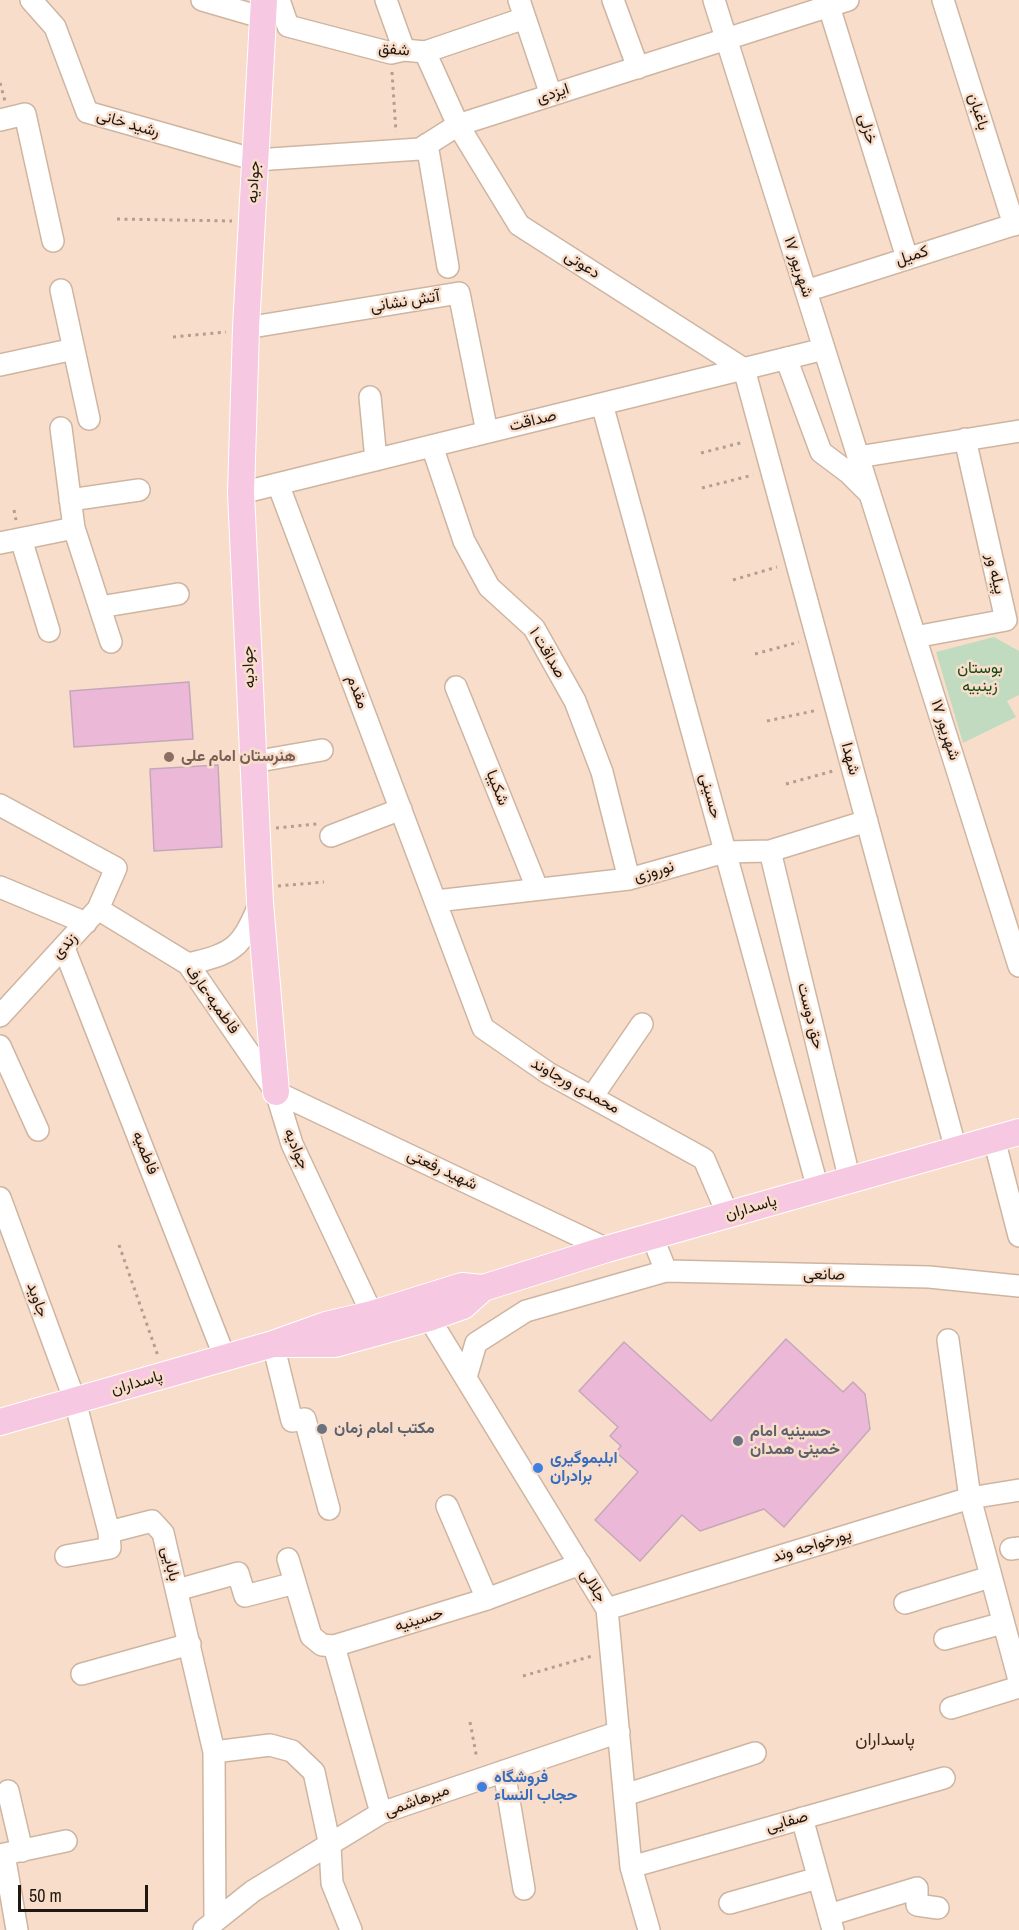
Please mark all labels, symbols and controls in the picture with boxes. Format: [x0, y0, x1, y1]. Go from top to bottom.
street label: شفق [377, 39, 411, 61]
street label: ایزدی [534, 80, 572, 108]
street label: باغبان [963, 91, 993, 133]
street label: رشید خانی [94, 106, 162, 142]
street label: خزلی [853, 111, 881, 147]
street label: جوادیه [243, 160, 265, 204]
street label: ۱۷ شهریور [779, 234, 817, 300]
street label: کمیل [893, 242, 931, 270]
street label: دعوتی [561, 247, 603, 283]
street label: آتش نشانی [369, 287, 441, 317]
street label: صداقت [507, 406, 559, 436]
street label: پیله ور [981, 552, 1009, 596]
street label: صداقت ۱ [524, 624, 570, 682]
street label: جوادیه [238, 645, 260, 689]
park label: بوستان زینبیه [957, 659, 1003, 697]
street label: مقدم [342, 672, 372, 712]
street label: ۱۷ شهریور [926, 697, 964, 763]
street label: شهدا [836, 741, 864, 777]
place label: هنرستان امام علی [181, 747, 296, 767]
marker: هنرستان امام علی [162, 750, 176, 764]
street label: شکیبا [481, 768, 513, 808]
street label: حسینی [695, 771, 725, 821]
street label: نوروزی [632, 857, 676, 887]
street label: زندی [48, 929, 82, 963]
street label: فاطمیه-عارف [181, 962, 243, 1038]
street label: حق دوست [793, 981, 827, 1051]
street label: محمدی ورجاوند [527, 1054, 623, 1118]
street label: جوادیه [279, 1126, 313, 1172]
street label: فاطمیه [128, 1128, 162, 1178]
street label: شهید رفعتی [404, 1145, 480, 1195]
street label: پاسداران [723, 1191, 779, 1225]
street label: صانعی [803, 1265, 845, 1285]
street label: جاوید [22, 1280, 52, 1320]
street label: پاسداران [109, 1366, 165, 1400]
place label: مکتب امام زمان [334, 1419, 435, 1439]
marker: مکتب امام زمان [315, 1422, 329, 1436]
place label: حسینیه امام خمینی همدان [750, 1422, 840, 1460]
marker: حسینیه امام خمینی همدان [731, 1434, 745, 1448]
place label: ابلبموگیری برادران [550, 1449, 618, 1487]
marker: ابلبموگیری برادران [531, 1461, 545, 1475]
street label: پورخواجه وند [770, 1525, 854, 1567]
street label: بابایی [156, 1545, 184, 1583]
street label: جلالی [576, 1566, 610, 1606]
street label: حسینیه [393, 1604, 445, 1636]
district label: پاسداران [855, 1729, 915, 1751]
place label: فروشگاه حجاب النساء [494, 1768, 577, 1806]
street label: میرهاشمی [382, 1780, 452, 1822]
marker: فروشگاه حجاب النساء [475, 1780, 489, 1794]
street label: صفایی [764, 1807, 810, 1837]
scale bar [21, 1873, 152, 1911]
text: 50 m [29, 1883, 62, 1908]

